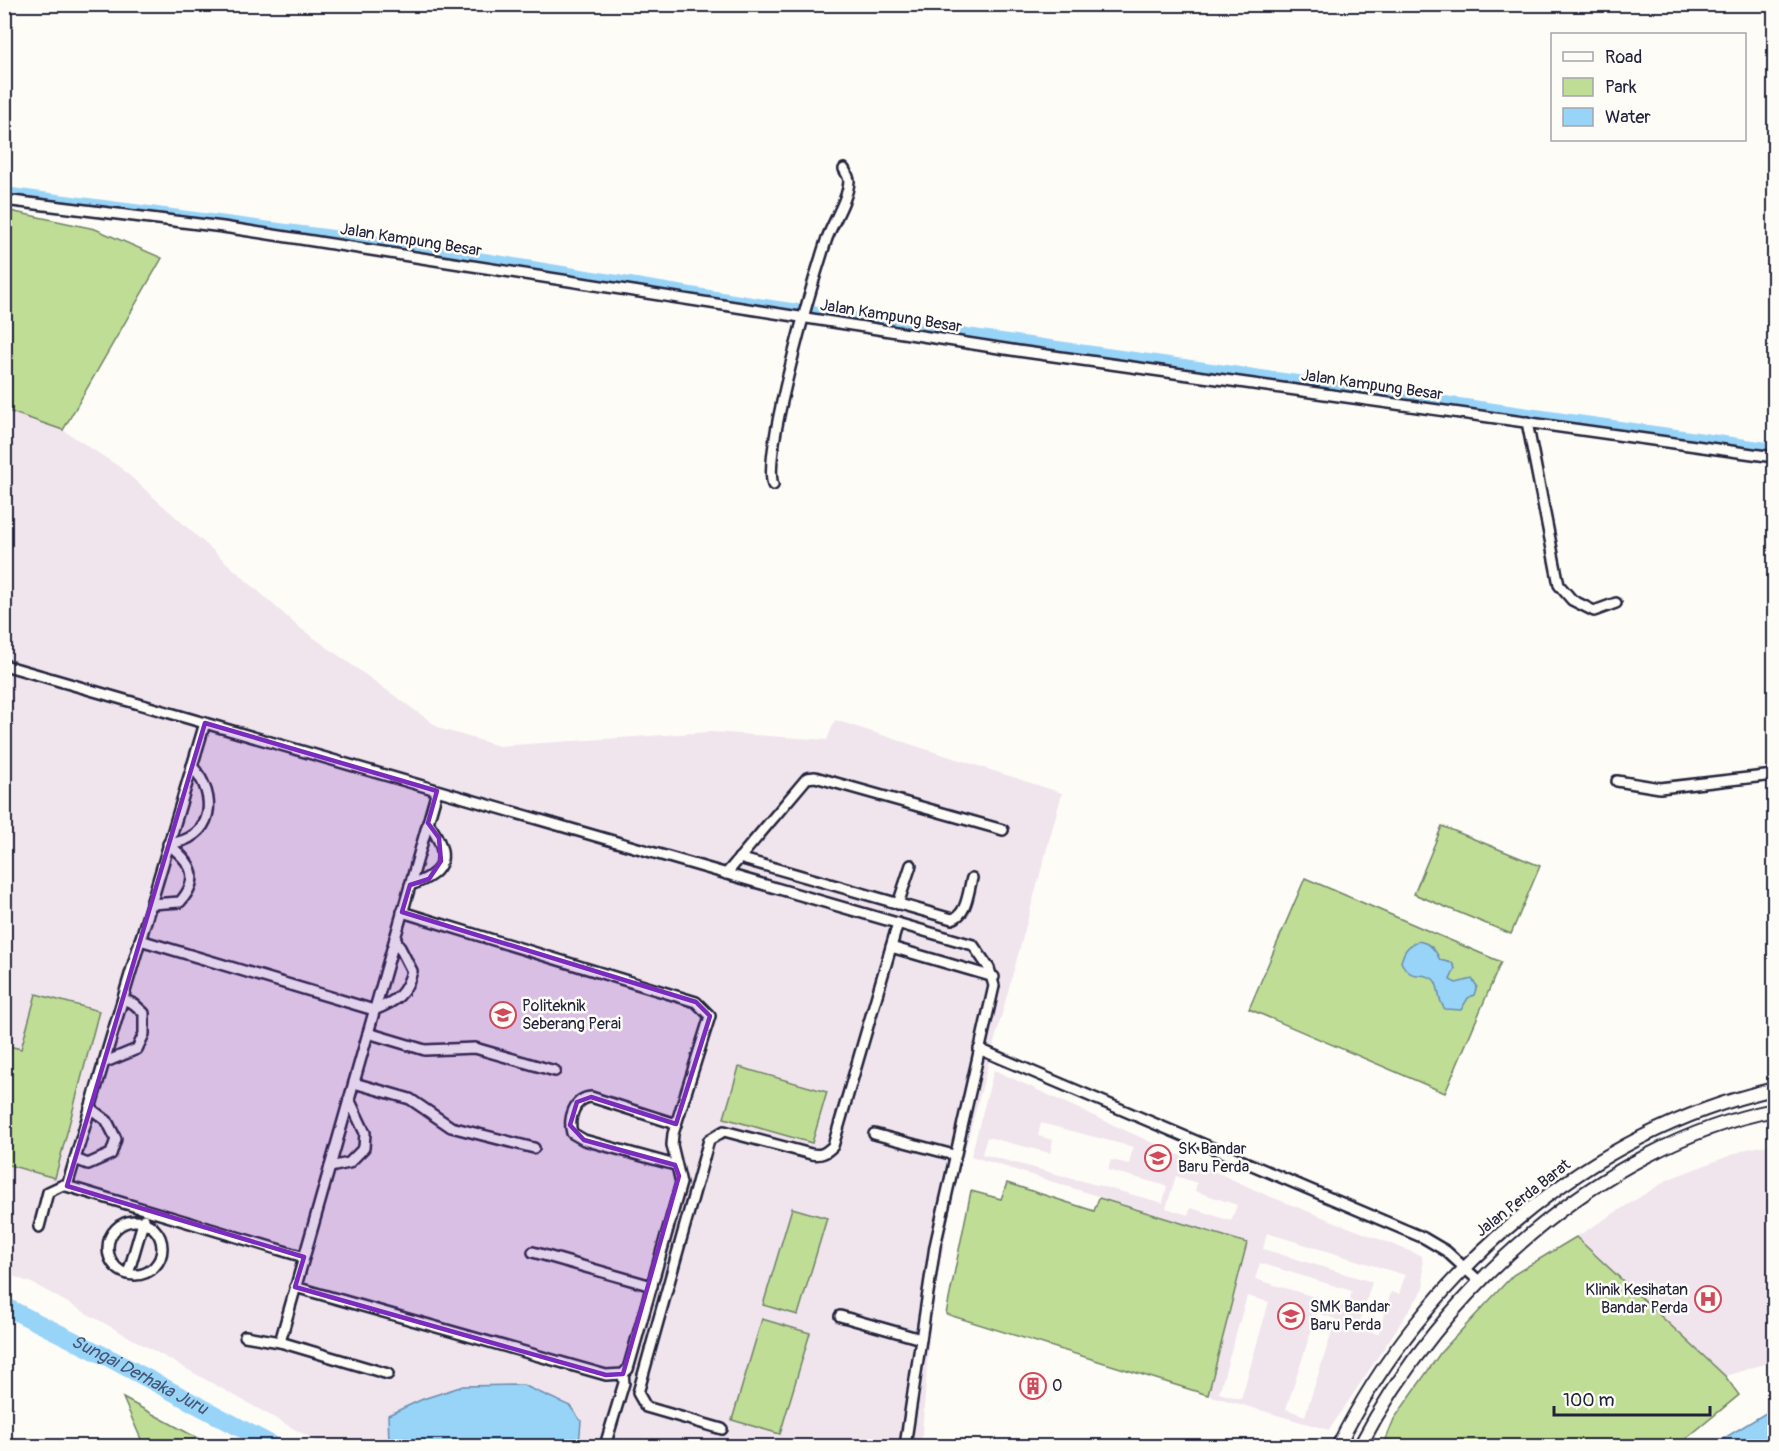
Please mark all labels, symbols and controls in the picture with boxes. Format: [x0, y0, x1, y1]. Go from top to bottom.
legend [1551, 33, 1746, 141]
text: Road [1605, 46, 1642, 69]
text: Park [1605, 76, 1637, 99]
text: Water [1605, 106, 1651, 129]
street label: Jalan Kampung Besar [339, 219, 484, 261]
street label: Jalan Kampung Besar [819, 295, 964, 337]
street label: Jalan Kampung Besar [1300, 365, 1445, 405]
place label: Politeknik Seberang Perai [522, 996, 621, 1034]
school or university icon: Politeknik Seberang Perai [488, 1000, 518, 1030]
place label: SK Bandar Baru Perda [1178, 1139, 1249, 1177]
school or university icon: SK Bandar Baru Perda [1143, 1143, 1173, 1173]
street label: Jalan Perda Barat [1472, 1154, 1575, 1241]
place label: Klinik Kesihatan Bandar Perda [1585, 1280, 1688, 1318]
hospital icon: Klinik Kesihatan Bandar Perda [1693, 1284, 1723, 1314]
place label: SMK Bandar Baru Perda [1310, 1297, 1390, 1335]
school or university icon: SMK Bandar Baru Perda [1276, 1301, 1306, 1331]
water label: Sungai Derhaka Juru [68, 1330, 212, 1420]
building icon: O [1018, 1371, 1048, 1401]
place label: O [1052, 1376, 1062, 1396]
scale bar [1554, 1379, 1710, 1417]
text: 100 m [1563, 1389, 1615, 1412]

